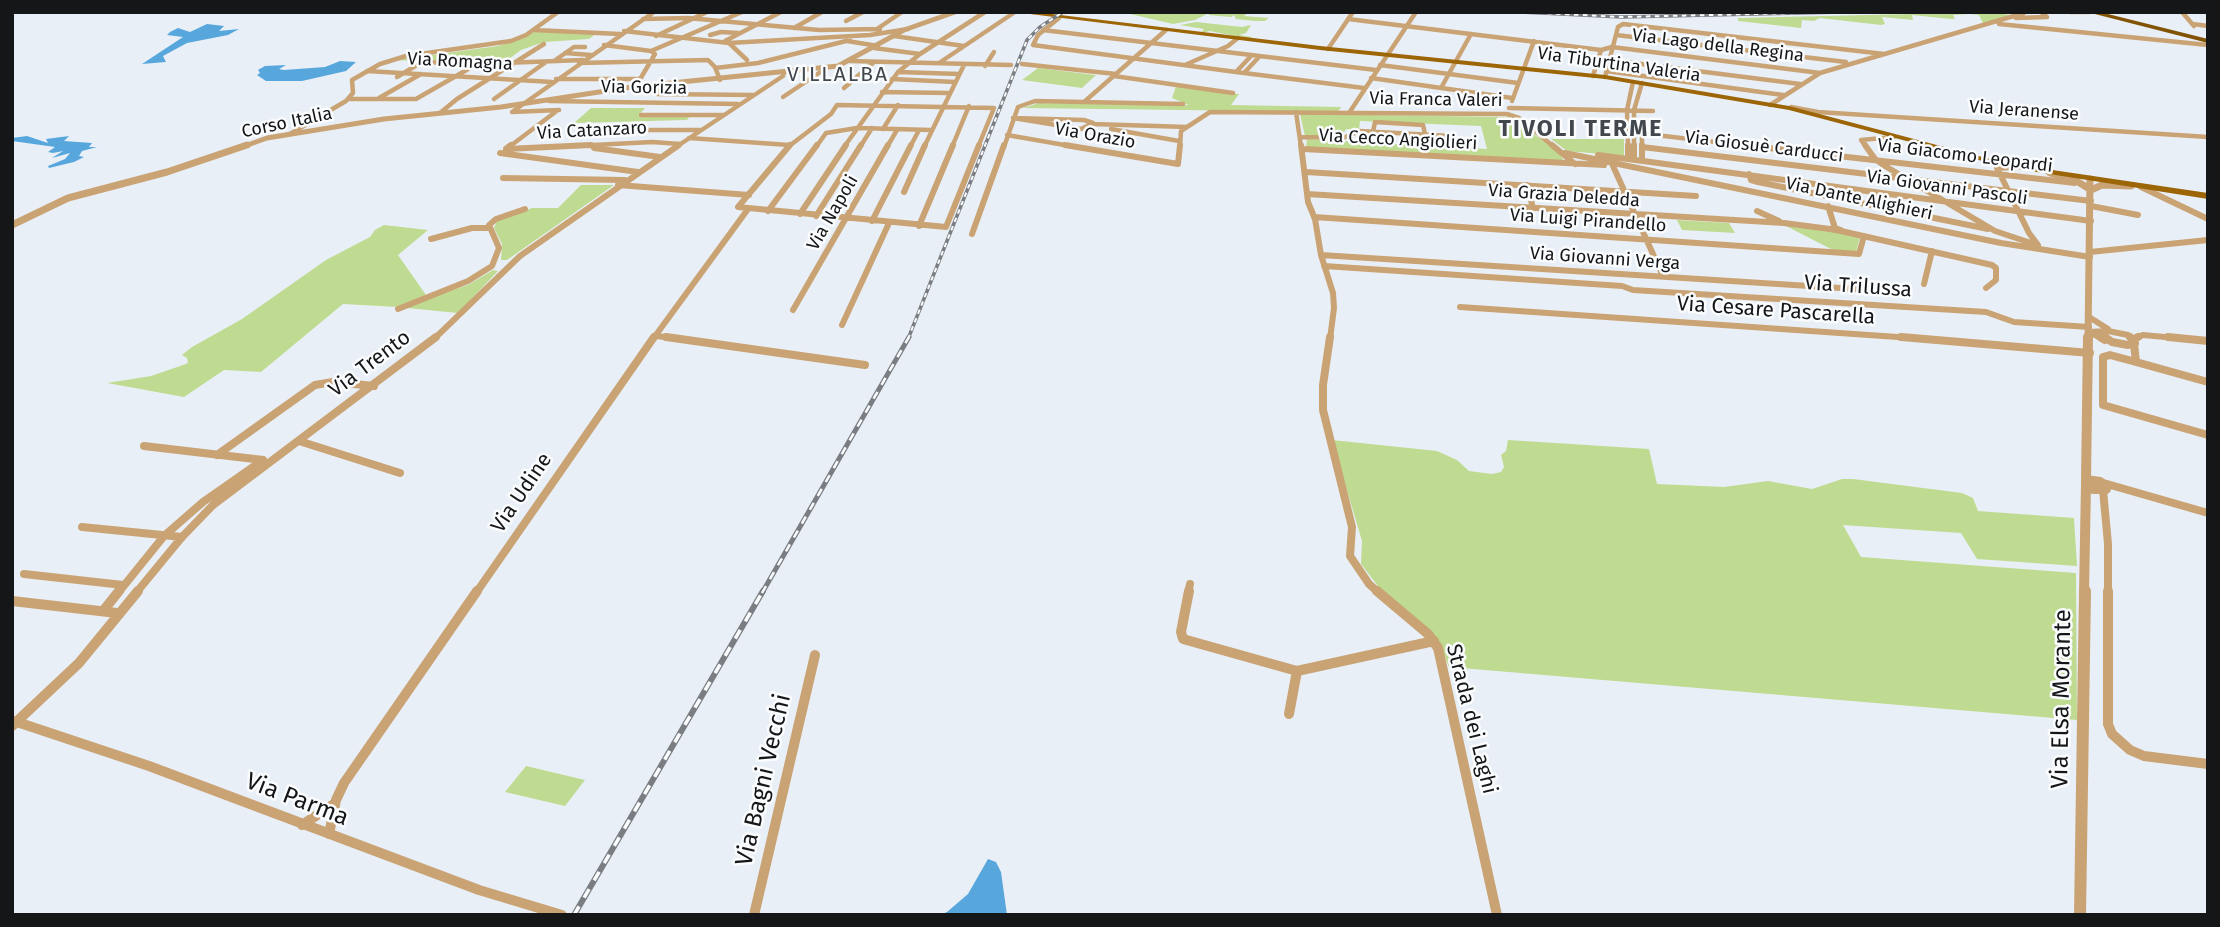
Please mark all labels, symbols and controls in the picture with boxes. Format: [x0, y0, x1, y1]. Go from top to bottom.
street label: Via Lago della Regina [1631, 25, 1805, 67]
street label: Via Tiburtina Valeria [1536, 43, 1702, 87]
street label: Via Romagna [407, 48, 513, 76]
district label: VILLALBA [788, 62, 888, 88]
street label: Via Gorizia [601, 76, 687, 100]
street label: Via Franca Valeri [1369, 88, 1503, 112]
street label: Via Jeranense [1968, 96, 2080, 126]
street label: Corso Italia [240, 103, 334, 143]
district label: TIVOLI TERME [1500, 116, 1662, 144]
street label: Via Catanzaro [536, 117, 648, 145]
street label: Via Orazio [1053, 118, 1137, 154]
street label: Via Cecco Angiolieri [1318, 125, 1478, 155]
street label: Via Giosuè Carducci [1684, 127, 1844, 167]
street label: Via Giacomo Leopardi [1876, 135, 2054, 177]
street label: Via Giovanni Pascoli [1865, 166, 2029, 210]
street label: Via Napoli [803, 172, 863, 254]
street label: Via Dante Alighieri [1784, 173, 1934, 225]
street label: Via Grazia Deledda [1487, 180, 1641, 212]
street label: Via Luigi Pirandello [1509, 205, 1667, 237]
street label: Via Giovanni Verga [1529, 243, 1681, 275]
street label: Via Trilussa [1803, 271, 1913, 303]
street label: Via Cesare Pascarella [1676, 291, 1876, 331]
street label: Via Trento [324, 325, 416, 403]
street label: Via Udine [486, 448, 558, 538]
street label: Via Elsa Morante [2046, 609, 2078, 789]
street label: Strada dei Laghi [1440, 641, 1502, 797]
street label: Via Bagni Vecchi [730, 691, 798, 869]
street label: Via Parma [241, 767, 353, 833]

